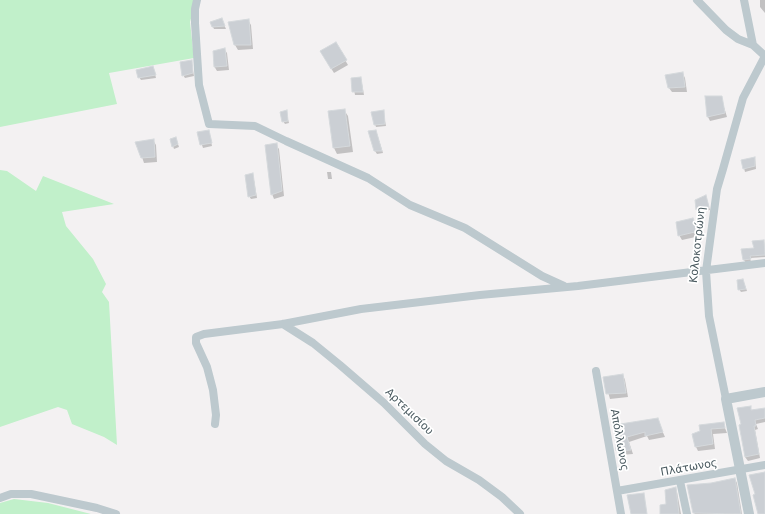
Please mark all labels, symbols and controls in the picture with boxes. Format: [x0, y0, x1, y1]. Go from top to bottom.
street label: Κολοκοτρώνη [687, 206, 709, 284]
street label: Αρτεμισίου [382, 386, 436, 438]
street label: Απόλλωνος [607, 408, 631, 472]
street label: Πλάτωνος [660, 457, 718, 479]

